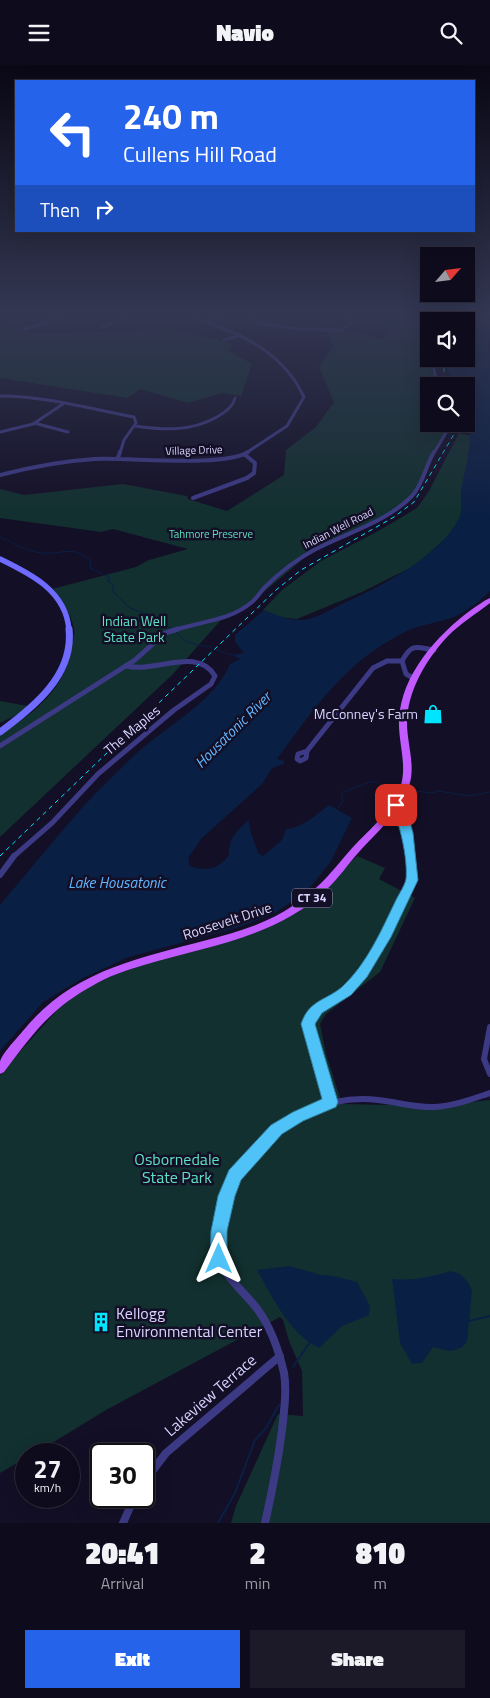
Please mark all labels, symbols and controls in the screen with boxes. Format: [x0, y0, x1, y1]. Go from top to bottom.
text: Navio [216, 16, 274, 50]
icon: menu [25, 19, 53, 47]
icon: search [437, 19, 465, 47]
text: 240 m [123, 89, 219, 143]
icon: left [40, 100, 105, 165]
text: Cullens Hill Road [123, 137, 277, 171]
text: Then [40, 195, 80, 224]
icon: right [90, 195, 118, 223]
north arrow [420, 247, 475, 303]
map controls [420, 247, 475, 432]
button: sound [420, 312, 475, 367]
button: search [420, 377, 475, 432]
street label: Village Drive [165, 441, 223, 459]
street label: Indian Well Road [300, 503, 376, 553]
park label: Tahmore Preserve [169, 526, 253, 542]
park label: Indian Well State Park [102, 610, 166, 647]
water label: Housatonic River [189, 685, 278, 773]
street label: The Maples [99, 700, 164, 760]
place label: McConney's Farm [314, 703, 418, 724]
shop icon: McConney's Farm [422, 703, 444, 725]
pin [375, 784, 417, 826]
icon: arrive [382, 791, 410, 819]
water label: Lake Housatonic [68, 871, 168, 894]
road number: CT 34 [292, 889, 332, 907]
street label: Roosevelt Drive [180, 896, 274, 945]
park label: Osbornedale State Park [134, 1147, 220, 1189]
position arrow [192, 1232, 244, 1284]
place label: Kellogg Environmental Center [116, 1301, 263, 1343]
building icon: Kellogg Environmental Center [90, 1311, 112, 1333]
street label: Lakeview Terrace [159, 1348, 261, 1442]
speed limit sign: 30 [90, 1443, 155, 1508]
text: 27 [33, 1450, 62, 1488]
text: km/h [34, 1478, 61, 1497]
text: 20:41 [85, 1530, 160, 1576]
text: 2 [249, 1530, 266, 1576]
text: 810 [355, 1530, 405, 1576]
text: Arrival [101, 1571, 144, 1595]
text: min [245, 1571, 270, 1595]
text: m [373, 1571, 387, 1595]
button: Exit [25, 1630, 240, 1688]
button: Share [250, 1630, 465, 1688]

